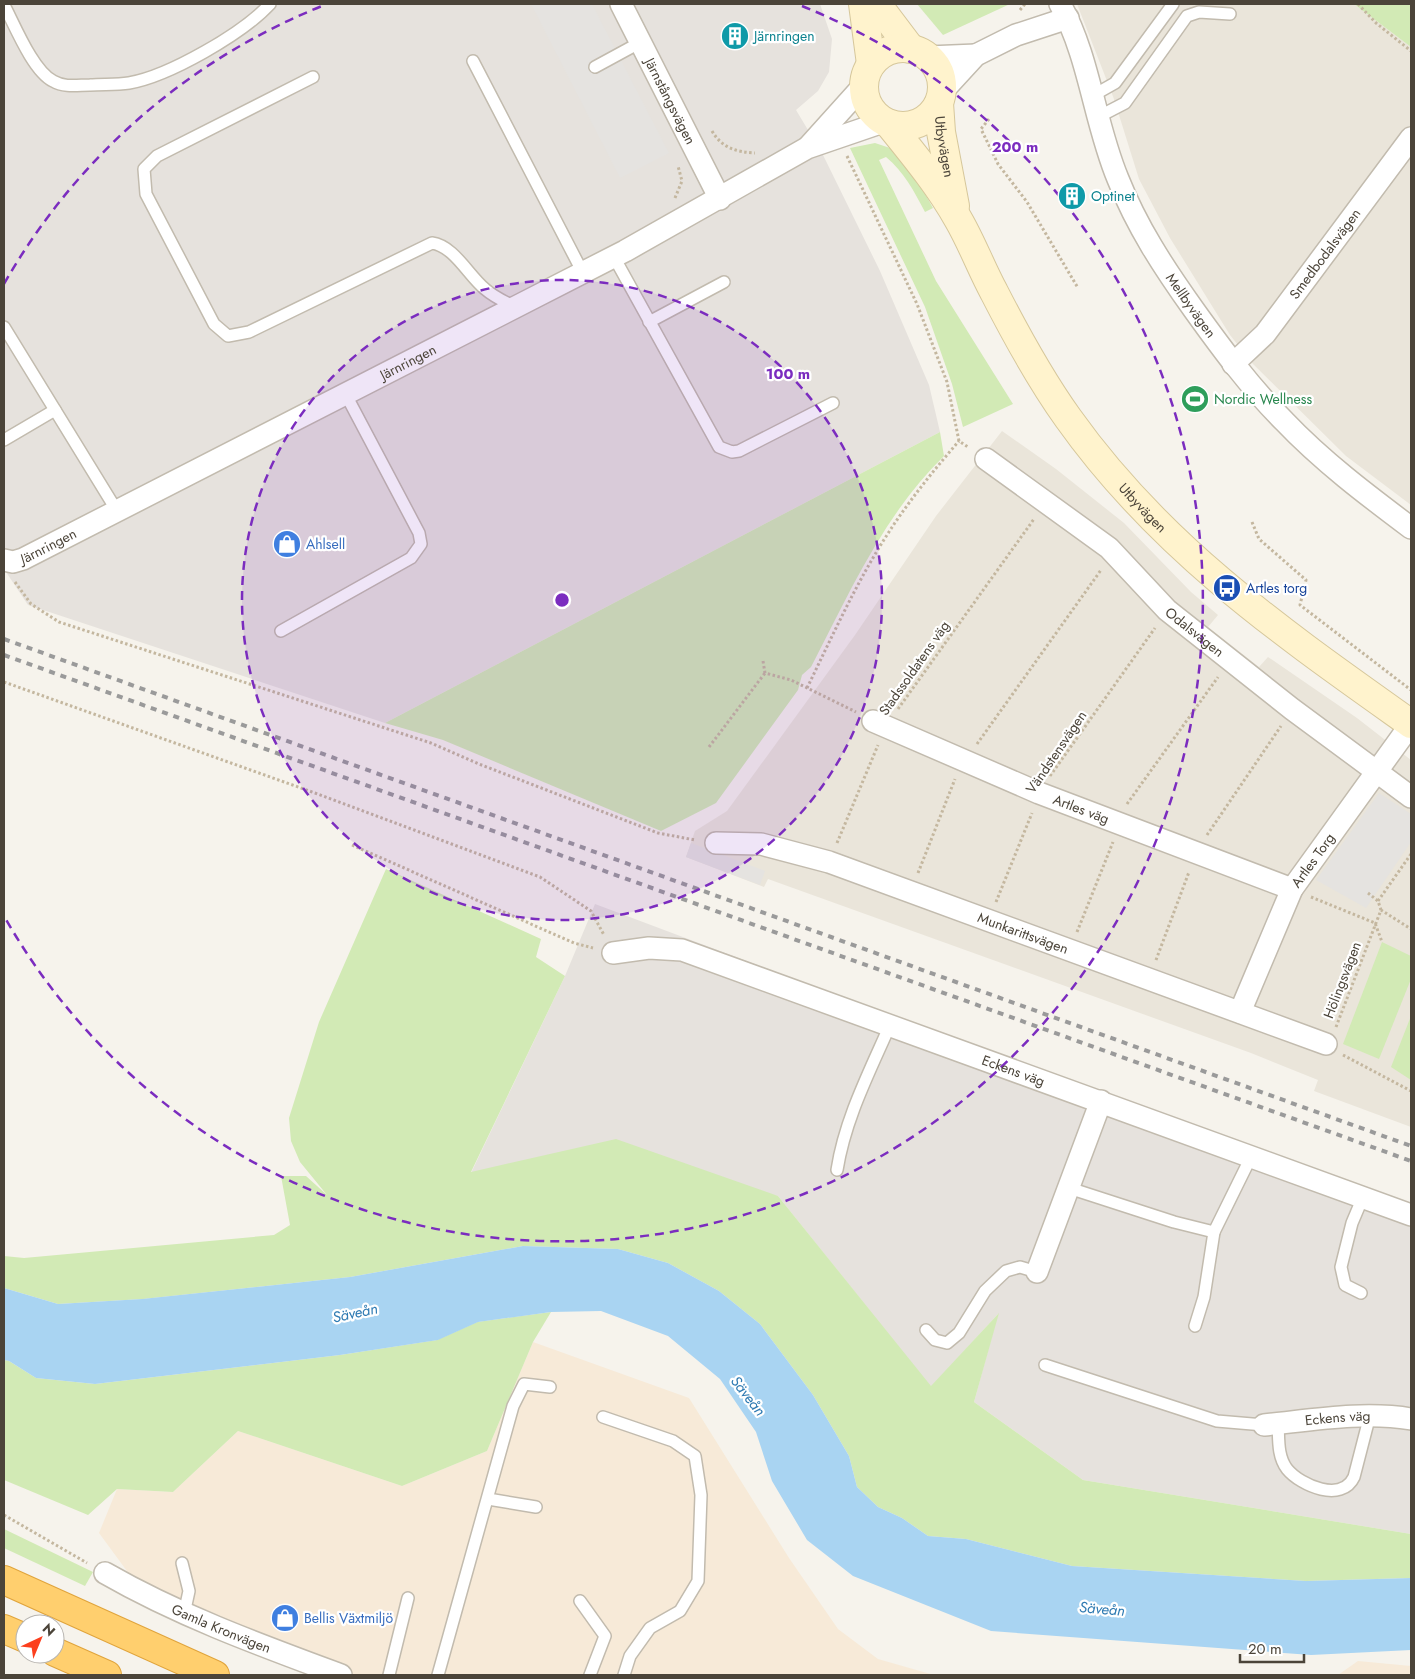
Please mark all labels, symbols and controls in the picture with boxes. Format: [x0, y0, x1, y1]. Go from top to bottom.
building icon: Järnringen [720, 21, 750, 51]
place label: Järnringen [752, 26, 815, 46]
street label: Järnstångsvägen [639, 53, 701, 148]
street label: Utbyvägen [930, 115, 959, 179]
text: 200 m [992, 136, 1038, 158]
building icon: Optinet [1057, 181, 1087, 211]
place label: Optinet [1091, 186, 1136, 206]
street label: Smedbodalsvägen [1284, 204, 1365, 303]
street label: Mellbyvägen [1161, 269, 1221, 342]
street label: Järnringen [375, 339, 439, 386]
text: 100 m [766, 363, 810, 385]
sports icon: Nordic Wellness [1180, 384, 1210, 414]
place label: Nordic Wellness [1214, 389, 1312, 409]
street label: Utbyvägen [1114, 478, 1171, 537]
street label: Järnringen [16, 523, 80, 570]
shop icon: Ahlsell [272, 529, 302, 559]
place label: Ahlsell [306, 534, 345, 554]
bus stop icon: Artles torg [1212, 573, 1242, 603]
place label: Artles torg [1246, 578, 1307, 598]
centre of rings [553, 591, 571, 609]
street label: Odalsvägen [1161, 602, 1228, 662]
street label: Stadssoldatens väg [874, 617, 954, 719]
street label: Vändstensvägen [1021, 707, 1091, 797]
street label: Artles väg [1050, 789, 1112, 829]
street label: Artles Torg [1286, 829, 1339, 892]
street label: Munkarittsvägen [975, 907, 1071, 959]
street label: Hölingsvägen [1318, 939, 1366, 1021]
street label: Eckens väg [979, 1050, 1048, 1091]
water label: Säveån [330, 1297, 380, 1329]
water label: Säveån [725, 1371, 771, 1421]
street label: Eckens väg [1304, 1406, 1371, 1430]
water label: Säveån [1078, 1596, 1126, 1622]
street label: Gamla Kronvägen [169, 1599, 274, 1658]
shop icon: Bellis Växtmiljö [270, 1603, 300, 1633]
place label: Bellis Växtmiljö [304, 1608, 393, 1628]
north arrow [15, 1614, 65, 1664]
text: N [38, 1619, 60, 1641]
scale bar [1240, 1632, 1304, 1664]
text: 20 m [1248, 1638, 1282, 1660]

